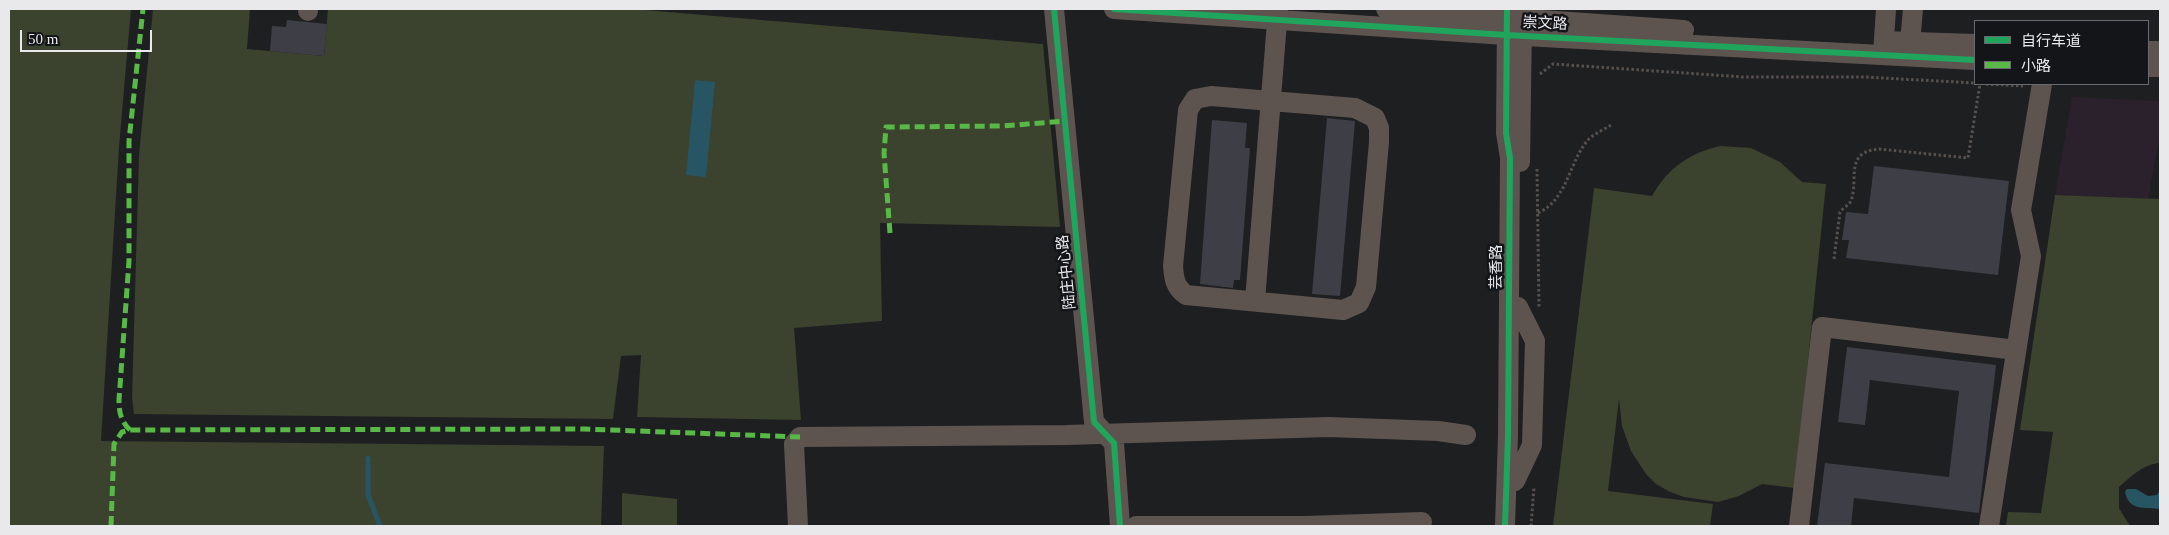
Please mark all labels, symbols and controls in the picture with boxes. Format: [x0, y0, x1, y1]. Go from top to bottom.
street label: 崇文路 [1522, 14, 1568, 34]
scale bar [22, 20, 155, 52]
legend [1974, 20, 2149, 85]
text: 50 m [28, 31, 58, 47]
text: 自行车道 [2021, 33, 2081, 49]
text: 小路 [2021, 58, 2051, 74]
street label: 陆庄中心路 [1054, 234, 1080, 310]
street label: 芸香路 [1488, 245, 1506, 289]

